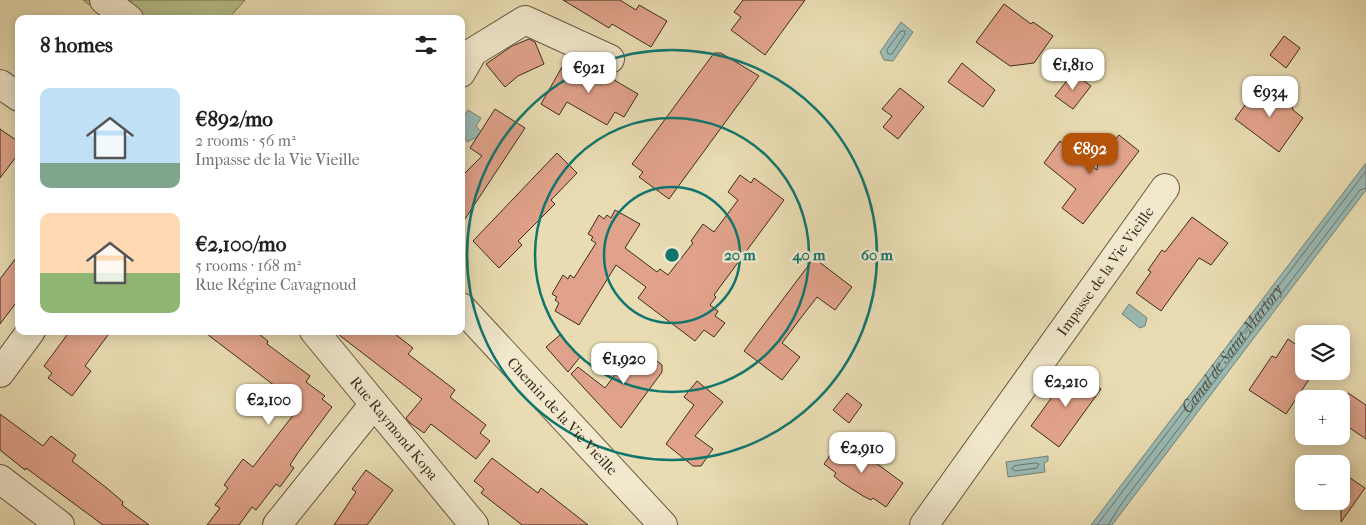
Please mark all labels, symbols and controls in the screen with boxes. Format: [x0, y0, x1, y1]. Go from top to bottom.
icon: filters [412, 31, 440, 59]
text: 8 homes [40, 33, 113, 57]
pin: €1,810 [1032, 48, 1114, 91]
pin: €921 [559, 52, 619, 94]
text: €1,810 [1052, 55, 1094, 74]
text: €921 [573, 58, 605, 77]
pin: €934 [1240, 76, 1300, 118]
text: €934 [1253, 82, 1287, 101]
text: €892/mo [195, 107, 273, 131]
icon: home [80, 108, 140, 168]
text: 2 rooms · 56 m² [195, 131, 296, 150]
pin: €892 [1060, 132, 1120, 175]
text: €892 [1073, 139, 1107, 158]
text: Impasse de la Vie Vieille [195, 150, 360, 169]
street label: Impasse de la Vie Vieille [1053, 203, 1158, 339]
text: €2,100/mo [195, 232, 286, 256]
icon: home [80, 233, 140, 293]
centre of rings [663, 246, 681, 264]
text: 20 m [724, 246, 756, 264]
text: 40 m [792, 246, 826, 264]
text: 60 m [861, 246, 894, 264]
text: 5 rooms · 168 m² [195, 256, 301, 275]
text: Rue Régine Cavagnoud [195, 275, 357, 294]
water label: Canal de Saint-Martory [1176, 280, 1286, 416]
map controls [1295, 325, 1350, 510]
button: layers [1295, 325, 1350, 380]
pin: €1,920 [583, 342, 665, 385]
text: €1,920 [602, 349, 646, 368]
street label: Chemin de la Vie Vieille [503, 354, 622, 479]
pin: €2,210 [1025, 366, 1107, 408]
text: €2,210 [1044, 372, 1088, 391]
street label: Rue Raymond Kopa [346, 373, 443, 484]
pin: €2,100 [228, 384, 310, 426]
text: €2,100 [247, 390, 291, 409]
button: + [1295, 390, 1350, 445]
pin: €2,910 [821, 432, 903, 474]
text: €2,910 [840, 438, 884, 457]
button: − [1295, 455, 1350, 510]

